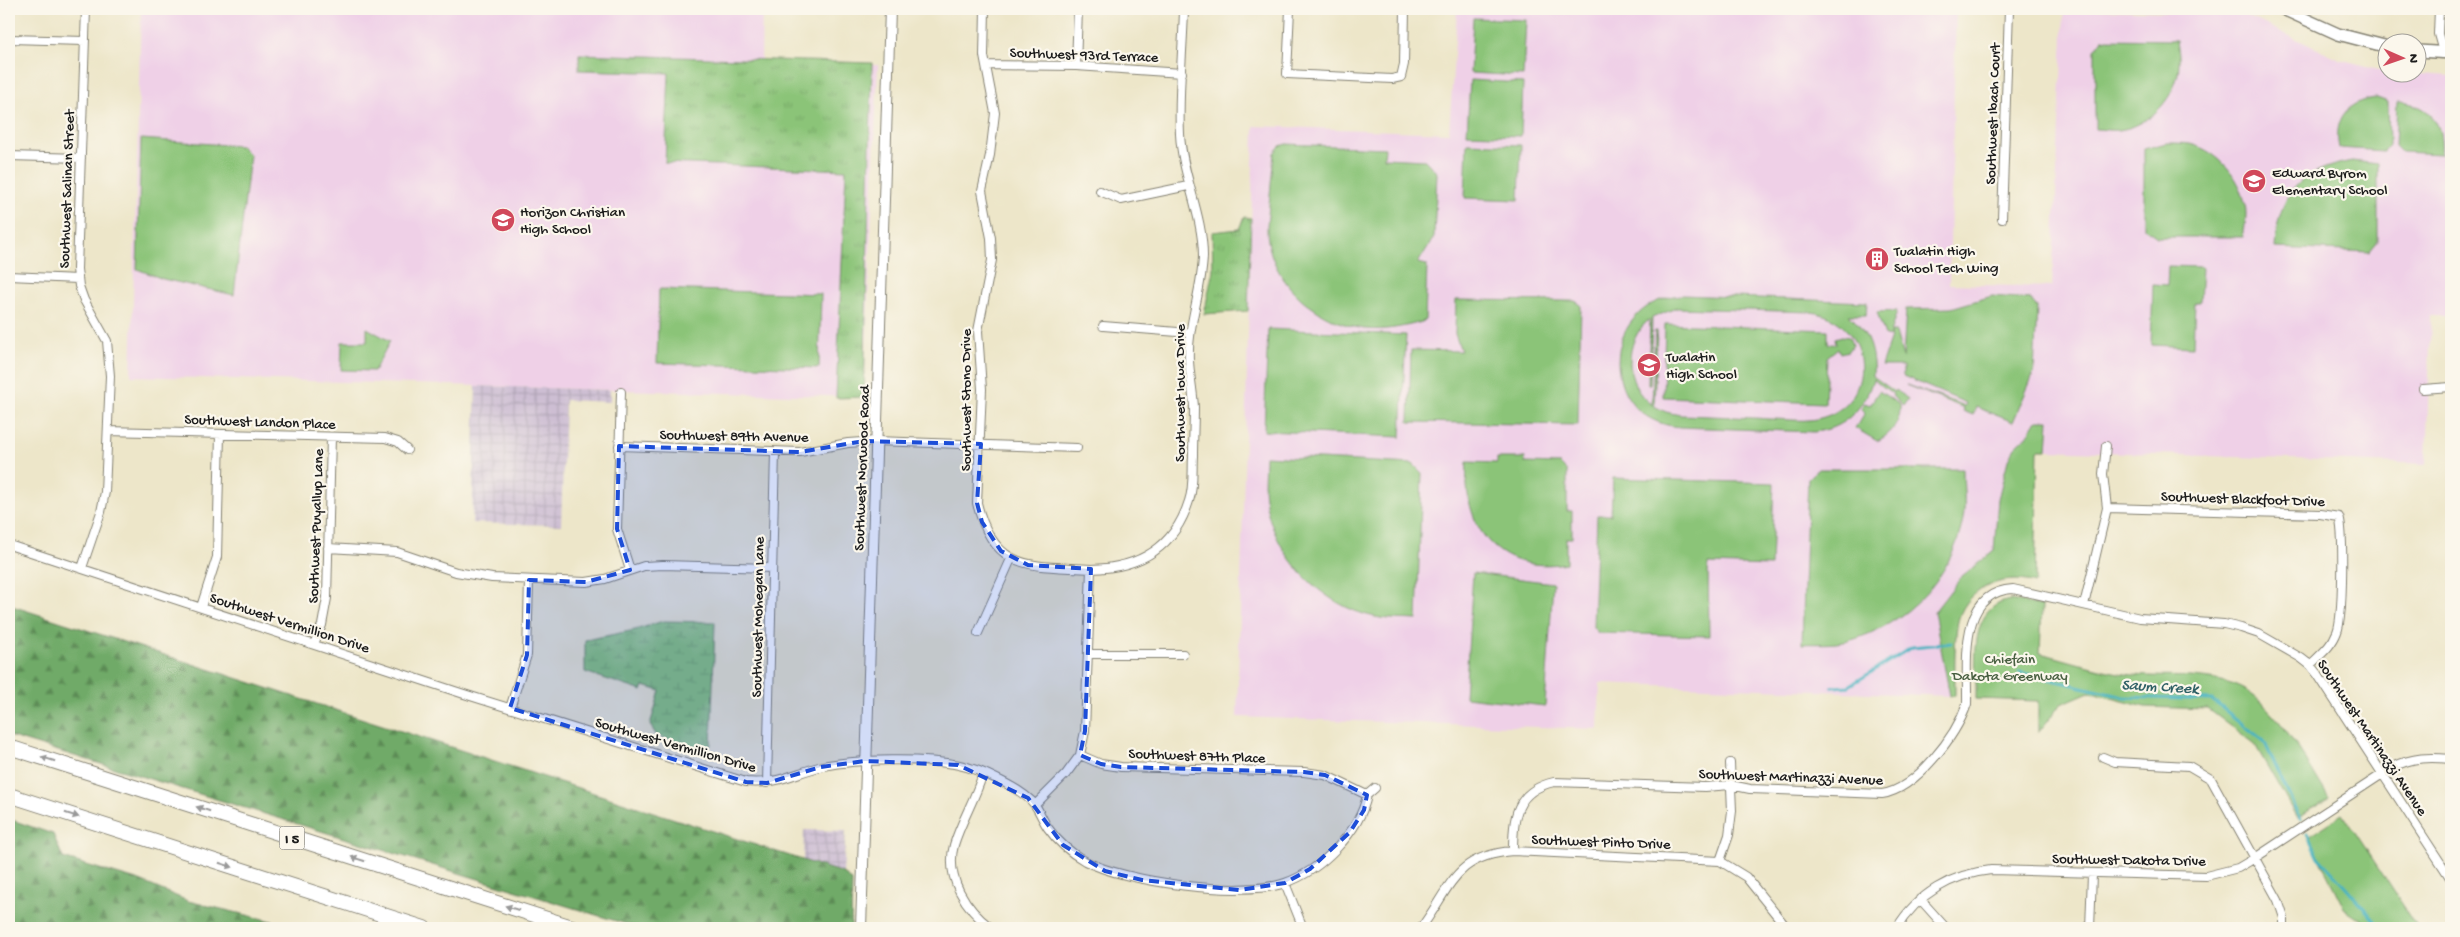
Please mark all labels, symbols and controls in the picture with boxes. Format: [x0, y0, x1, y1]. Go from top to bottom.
north arrow [2378, 32, 2428, 82]
street label: Southwest Ibach Court [1983, 41, 2006, 185]
street label: Southwest 93rd Terrace [1009, 44, 1159, 68]
text: N [2404, 54, 2421, 63]
street label: Southwest Salinan Street [56, 108, 80, 269]
place label: Edward Byrom Elementary School [2272, 165, 2388, 200]
school or university icon: Edward Byrom Elementary School [2241, 168, 2267, 194]
place label: Horizon Christian High School [520, 204, 625, 239]
school or university icon: Horizon Christian High School [490, 207, 516, 233]
place label: Tualatin High School Tech Wing [1893, 243, 1998, 278]
building icon: Tualatin High School Tech Wing [1864, 246, 1890, 272]
street label: Southwest Iowa Drive [1172, 324, 1190, 462]
street label: Southwest Stono Drive [958, 328, 976, 471]
place label: Tualatin High School [1665, 349, 1737, 384]
school or university icon: Tualatin High School [1636, 352, 1662, 378]
street label: Southwest Norwood Road [851, 384, 875, 551]
street label: Southwest Landon Place [184, 411, 336, 435]
street label: Southwest 89th Avenue [659, 427, 809, 447]
street label: Southwest Puyallup Lane [305, 448, 329, 604]
street label: Southwest Blackfoot Drive [2161, 488, 2326, 512]
street label: Southwest Mohegan Lane [749, 536, 769, 698]
street label: Southwest Vermillion Drive [207, 590, 372, 658]
park label: Chiefain Dakota Greenway [1951, 651, 2068, 686]
street label: Southwest Martinazzi Avenue [2312, 657, 2431, 820]
water label: Saum Creek [2121, 677, 2201, 700]
street label: Southwest Vermillion Drive [593, 714, 758, 778]
street label: Southwest 87th Place [1128, 746, 1266, 768]
one-way arrow [40, 755, 55, 763]
street label: Southwest Martinazzi Avenue [1698, 766, 1884, 790]
one-way arrow [195, 805, 210, 813]
one-way arrow [64, 812, 79, 819]
road number: I 5 [280, 826, 304, 850]
street label: Southwest Pinto Drive [1531, 832, 1671, 854]
street label: Southwest Dakota Drive [2052, 851, 2206, 871]
one-way arrow [350, 854, 365, 862]
one-way arrow [219, 862, 234, 869]
one-way arrow [505, 904, 520, 911]

